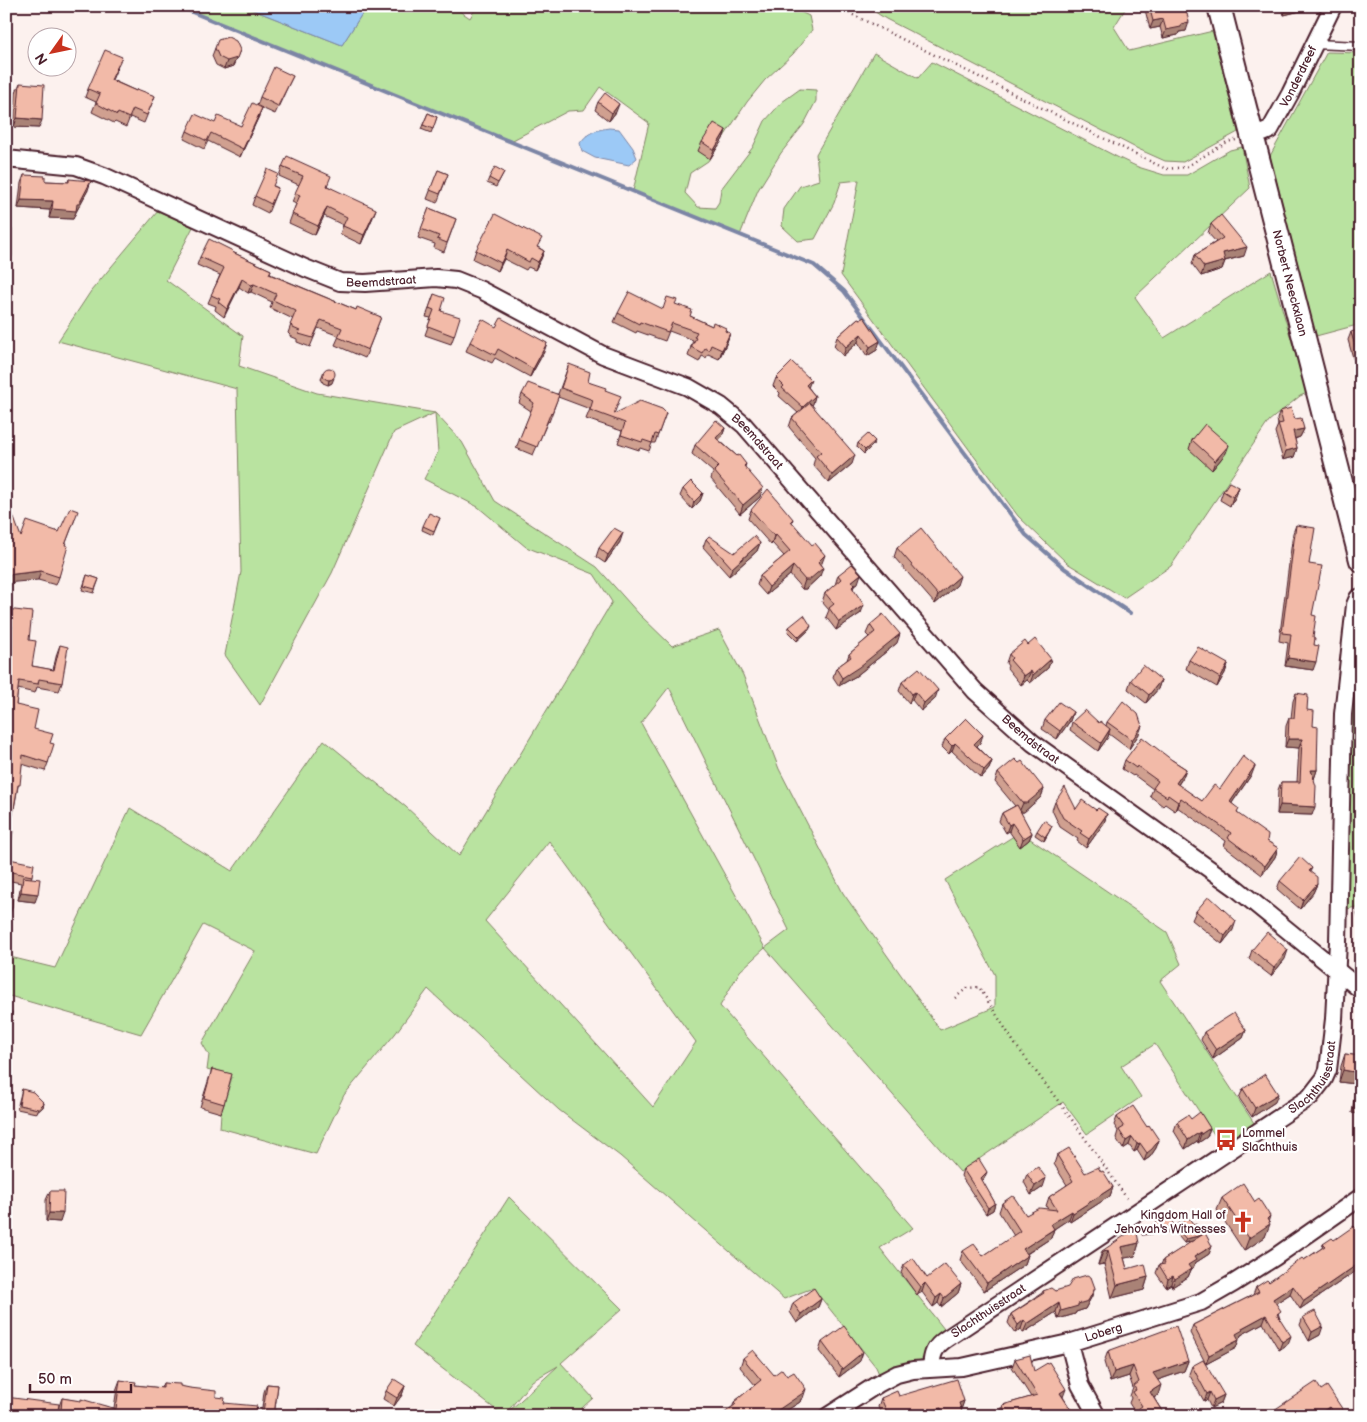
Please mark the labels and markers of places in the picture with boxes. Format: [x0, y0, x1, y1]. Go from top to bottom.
place label: Lommel Slachthuis [1242, 1126, 1297, 1155]
bus stop icon: Lommel Slachthuis [1213, 1127, 1239, 1153]
place label: Kingdom Hall of Jehovah's Witnesses [1114, 1208, 1226, 1237]
church icon: Kingdom Hall of Jehovah's Witnesses [1230, 1209, 1256, 1235]

